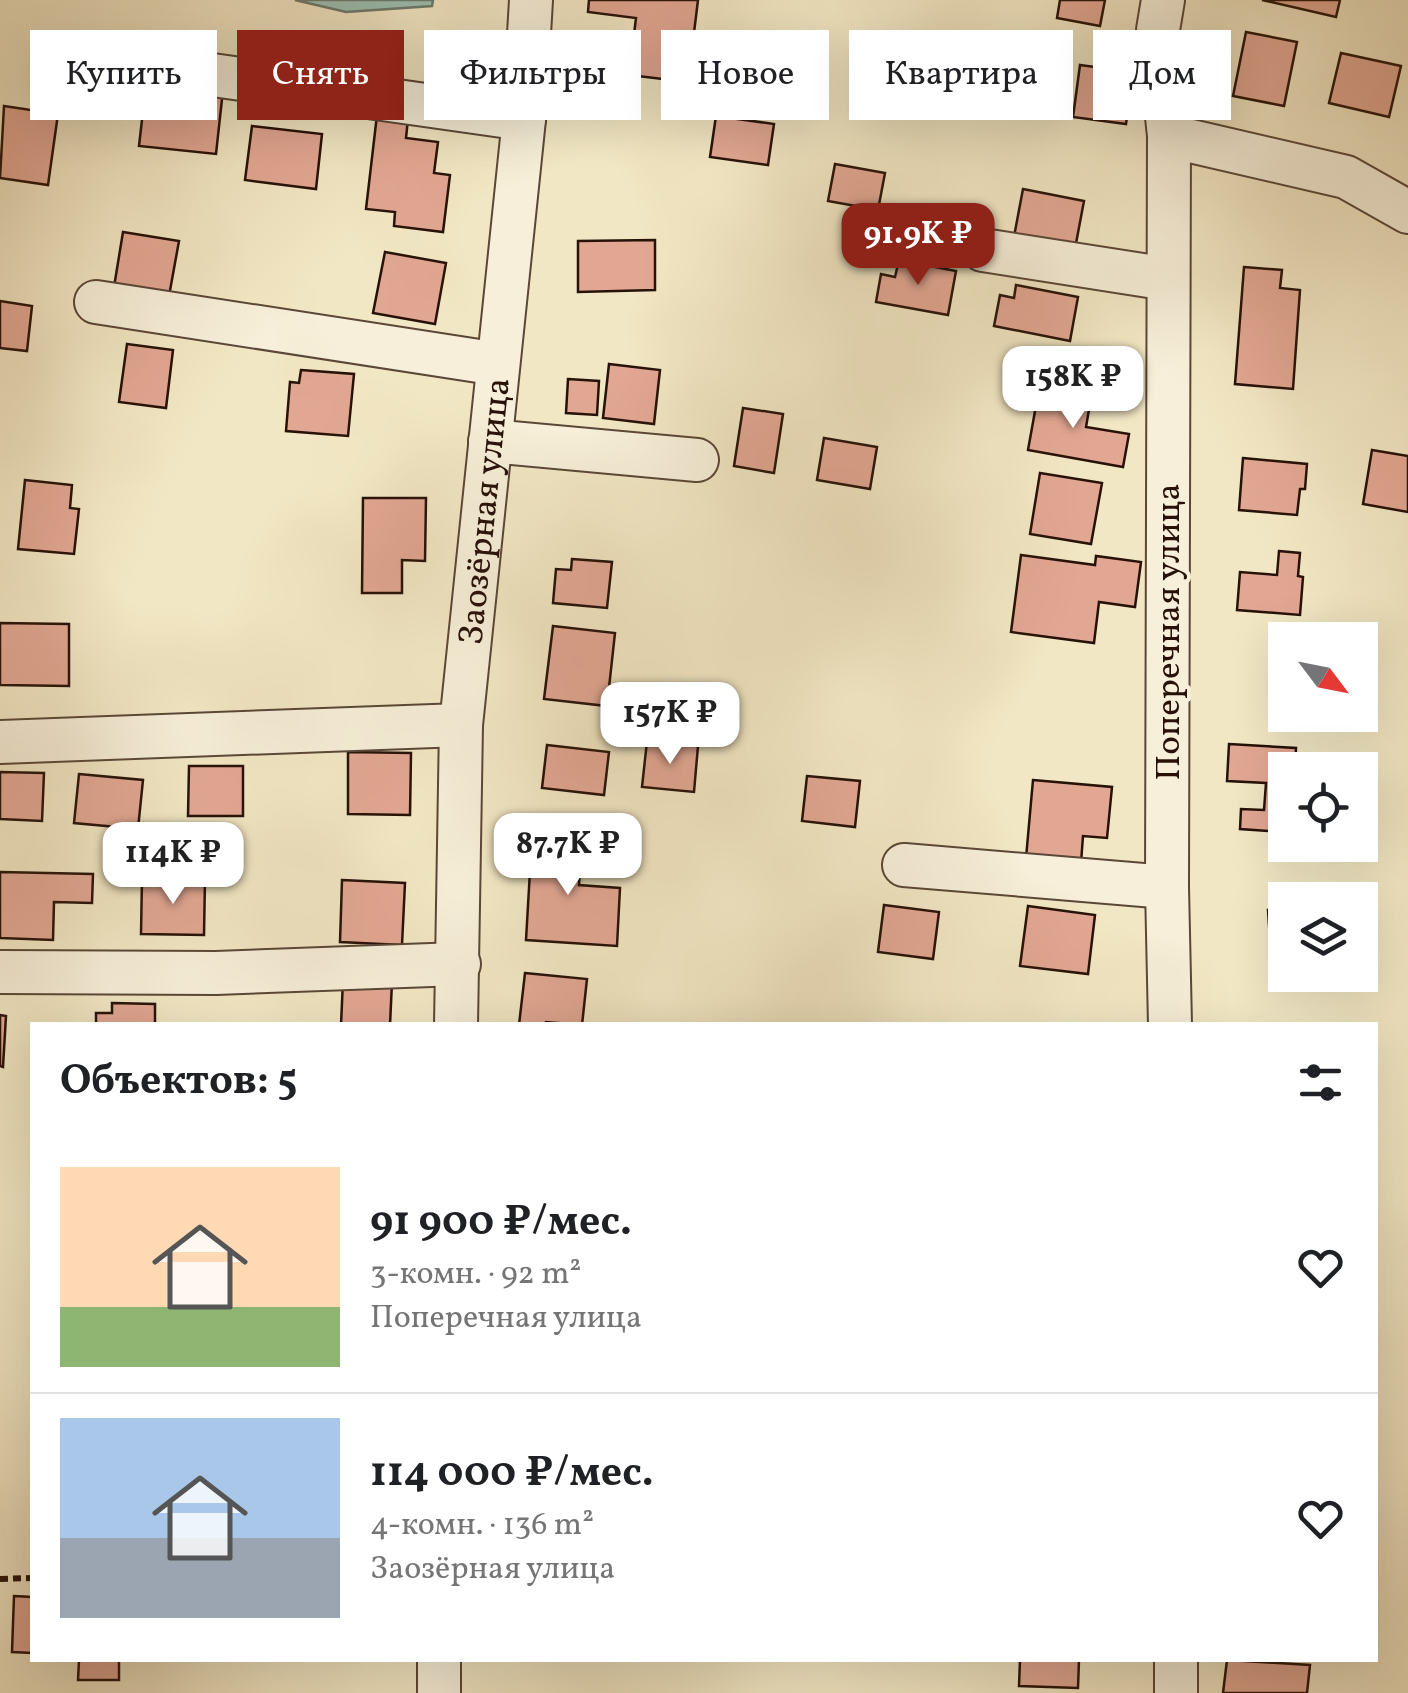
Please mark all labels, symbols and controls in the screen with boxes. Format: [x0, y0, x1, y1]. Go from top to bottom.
chip: Купить [30, 30, 217, 120]
chip: Снять [237, 30, 404, 120]
chip: Фильтры [424, 30, 641, 120]
chip: Новое [661, 30, 829, 120]
chip: Квартира [849, 30, 1073, 120]
chip: Дом [1093, 30, 1231, 120]
pin: 91.9K ₽ [826, 203, 1010, 288]
text: 91.9K ₽ [864, 213, 972, 257]
pin: 158K ₽ [992, 346, 1154, 431]
text: 158K ₽ [1024, 356, 1122, 400]
street label: Заозёрная улица [448, 376, 524, 647]
street label: Поперечная улица [1146, 483, 1194, 781]
north arrow [1268, 622, 1378, 732]
map controls [1268, 622, 1378, 992]
pin: 157K ₽ [589, 682, 751, 767]
text: 157K ₽ [622, 692, 718, 736]
button: locate [1268, 752, 1378, 862]
pin: 87.7K ₽ [476, 813, 660, 898]
pin: 114K ₽ [92, 822, 254, 907]
text: 87.7K ₽ [516, 823, 620, 867]
text: 114K ₽ [125, 832, 221, 876]
button: layers [1268, 882, 1378, 992]
text: Объектов: 5 [60, 1053, 297, 1112]
icon: filters [1293, 1055, 1348, 1110]
text: 91 900 ₽/мес. [370, 1194, 632, 1253]
icon: home [140, 1207, 260, 1327]
icon: heart [1293, 1240, 1348, 1295]
text: 3-комн. · 92 m² [370, 1253, 581, 1297]
text: Поперечная улица [370, 1297, 642, 1341]
text: 114 000 ₽/мес. [370, 1445, 654, 1504]
icon: home [140, 1458, 260, 1578]
icon: heart [1293, 1491, 1348, 1546]
text: 4-комн. · 136 m² [370, 1504, 594, 1548]
text: Заозёрная улица [370, 1548, 615, 1592]

